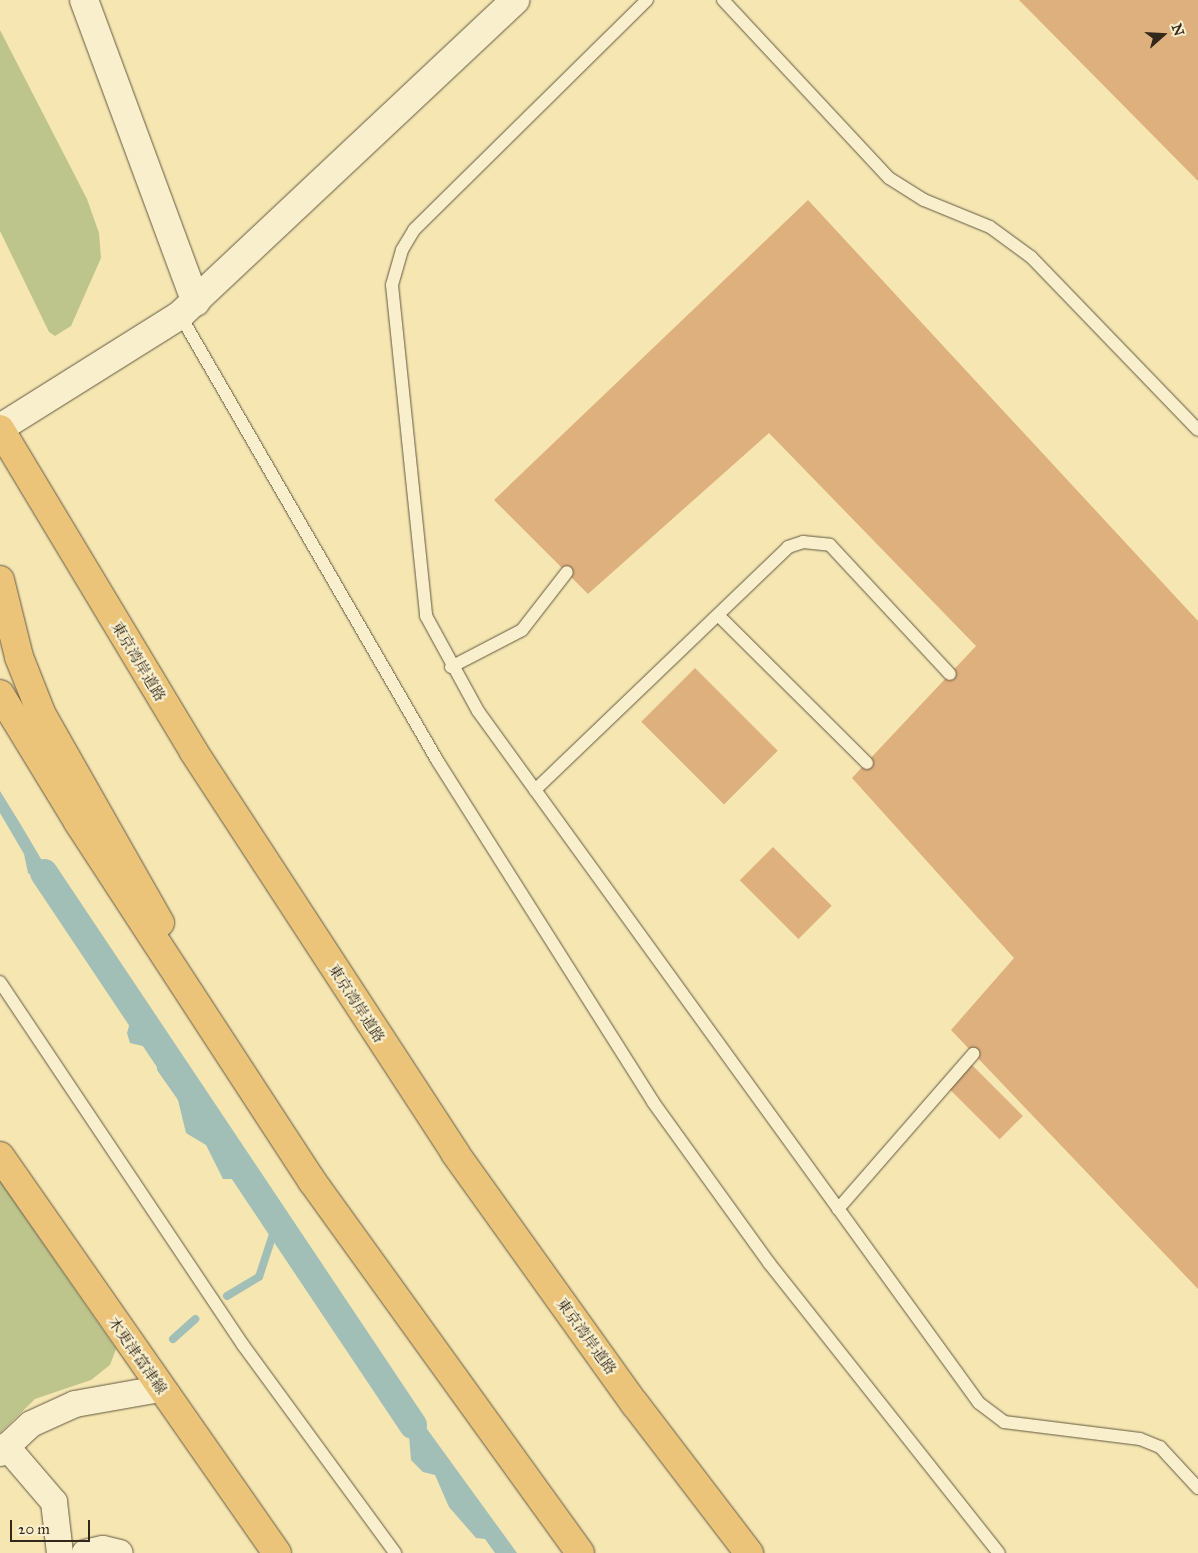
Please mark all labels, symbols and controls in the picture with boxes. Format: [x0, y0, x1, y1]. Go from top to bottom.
north arrow [1138, 10, 1188, 60]
text: N [1168, 22, 1188, 38]
street label: 東京湾岸道路 [107, 619, 169, 705]
street label: 東京湾岸道路 [324, 961, 388, 1047]
street label: 東京湾岸道路 [552, 1295, 620, 1379]
street label: 木更津富津線 [104, 1314, 170, 1398]
scale bar [12, 1510, 92, 1542]
text: 20 m [18, 1520, 50, 1538]

